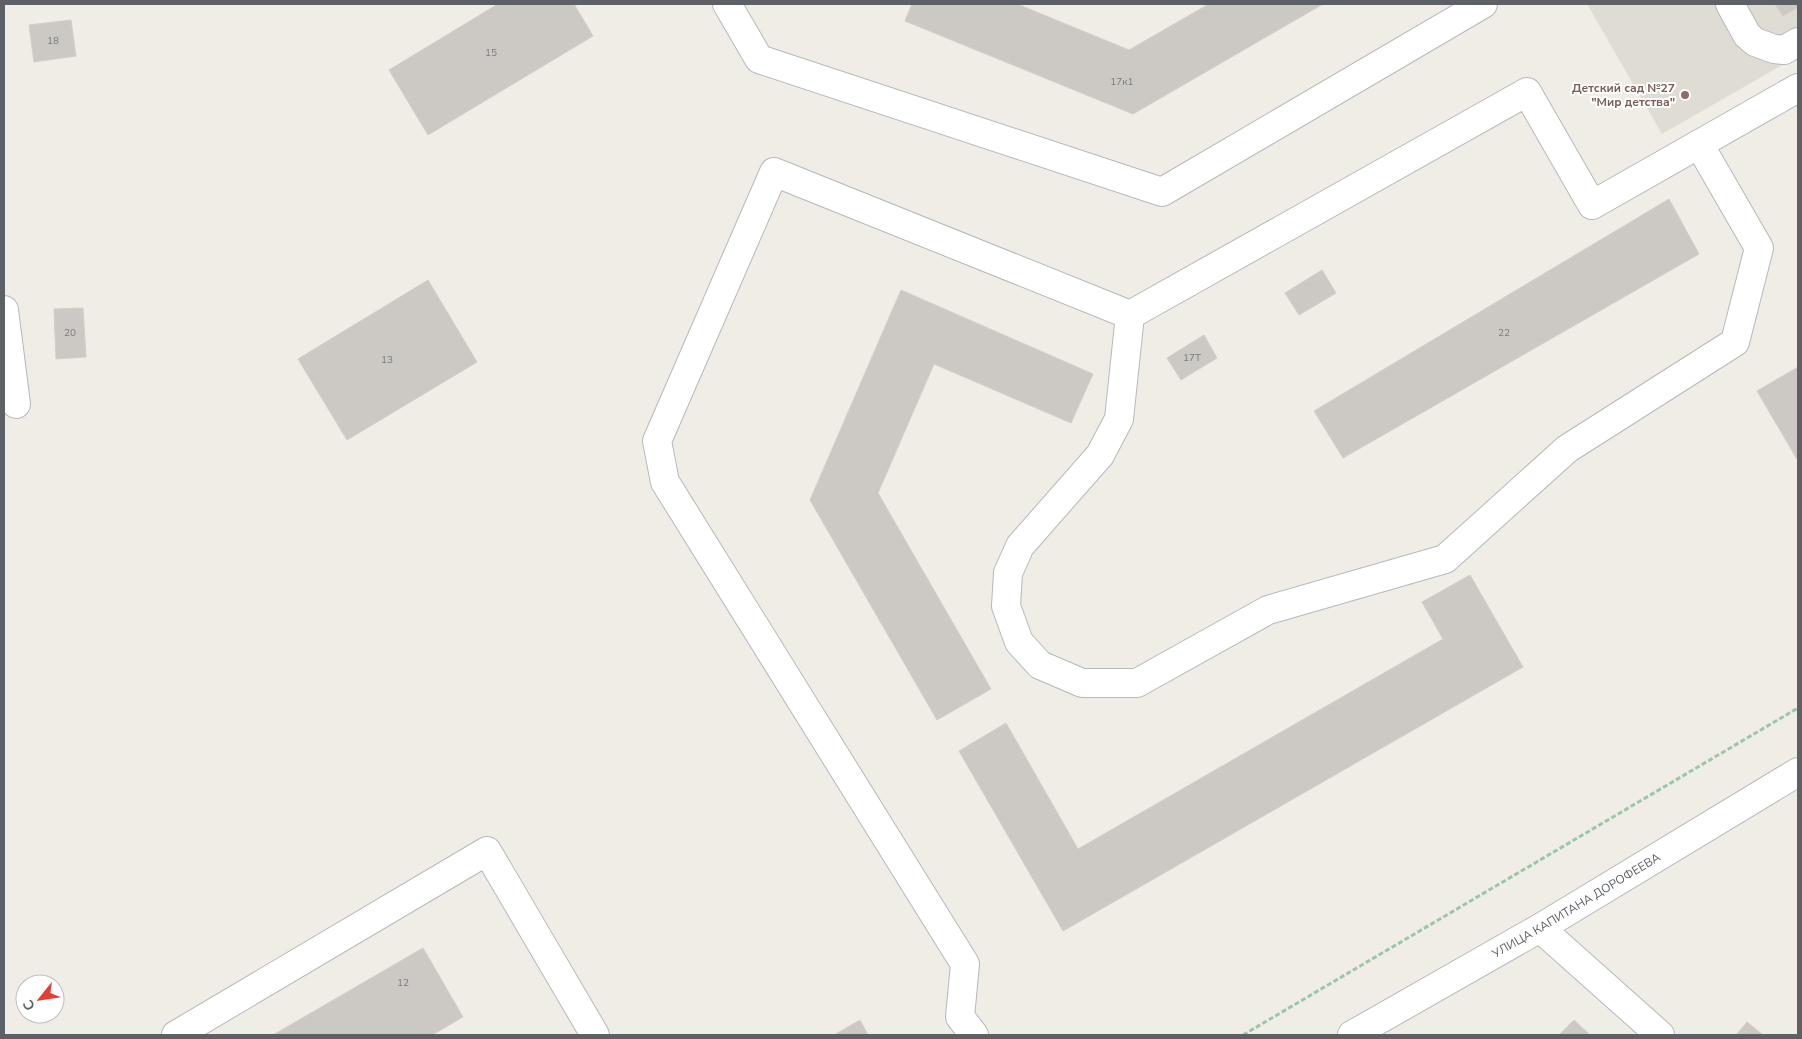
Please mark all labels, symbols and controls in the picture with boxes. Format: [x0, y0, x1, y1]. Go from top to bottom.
house number: 18 [47, 34, 59, 48]
house number: 15 [485, 46, 497, 60]
house number: 17к1 [1110, 75, 1134, 89]
place label: Детский сад №27 "Мир детства" [1572, 80, 1675, 110]
marker: Детский сад №27 "Мир детства" [1679, 89, 1691, 101]
house number: 20 [64, 326, 76, 340]
house number: 22 [1498, 326, 1510, 340]
house number: 17Т [1183, 351, 1201, 365]
house number: 13 [381, 353, 393, 367]
street label: УЛИЦА КАПИТАНА ДОРОФЕЕВА [1488, 849, 1664, 962]
north arrow [15, 974, 65, 1024]
house number: 12 [397, 976, 409, 990]
text: С [18, 996, 40, 1014]

